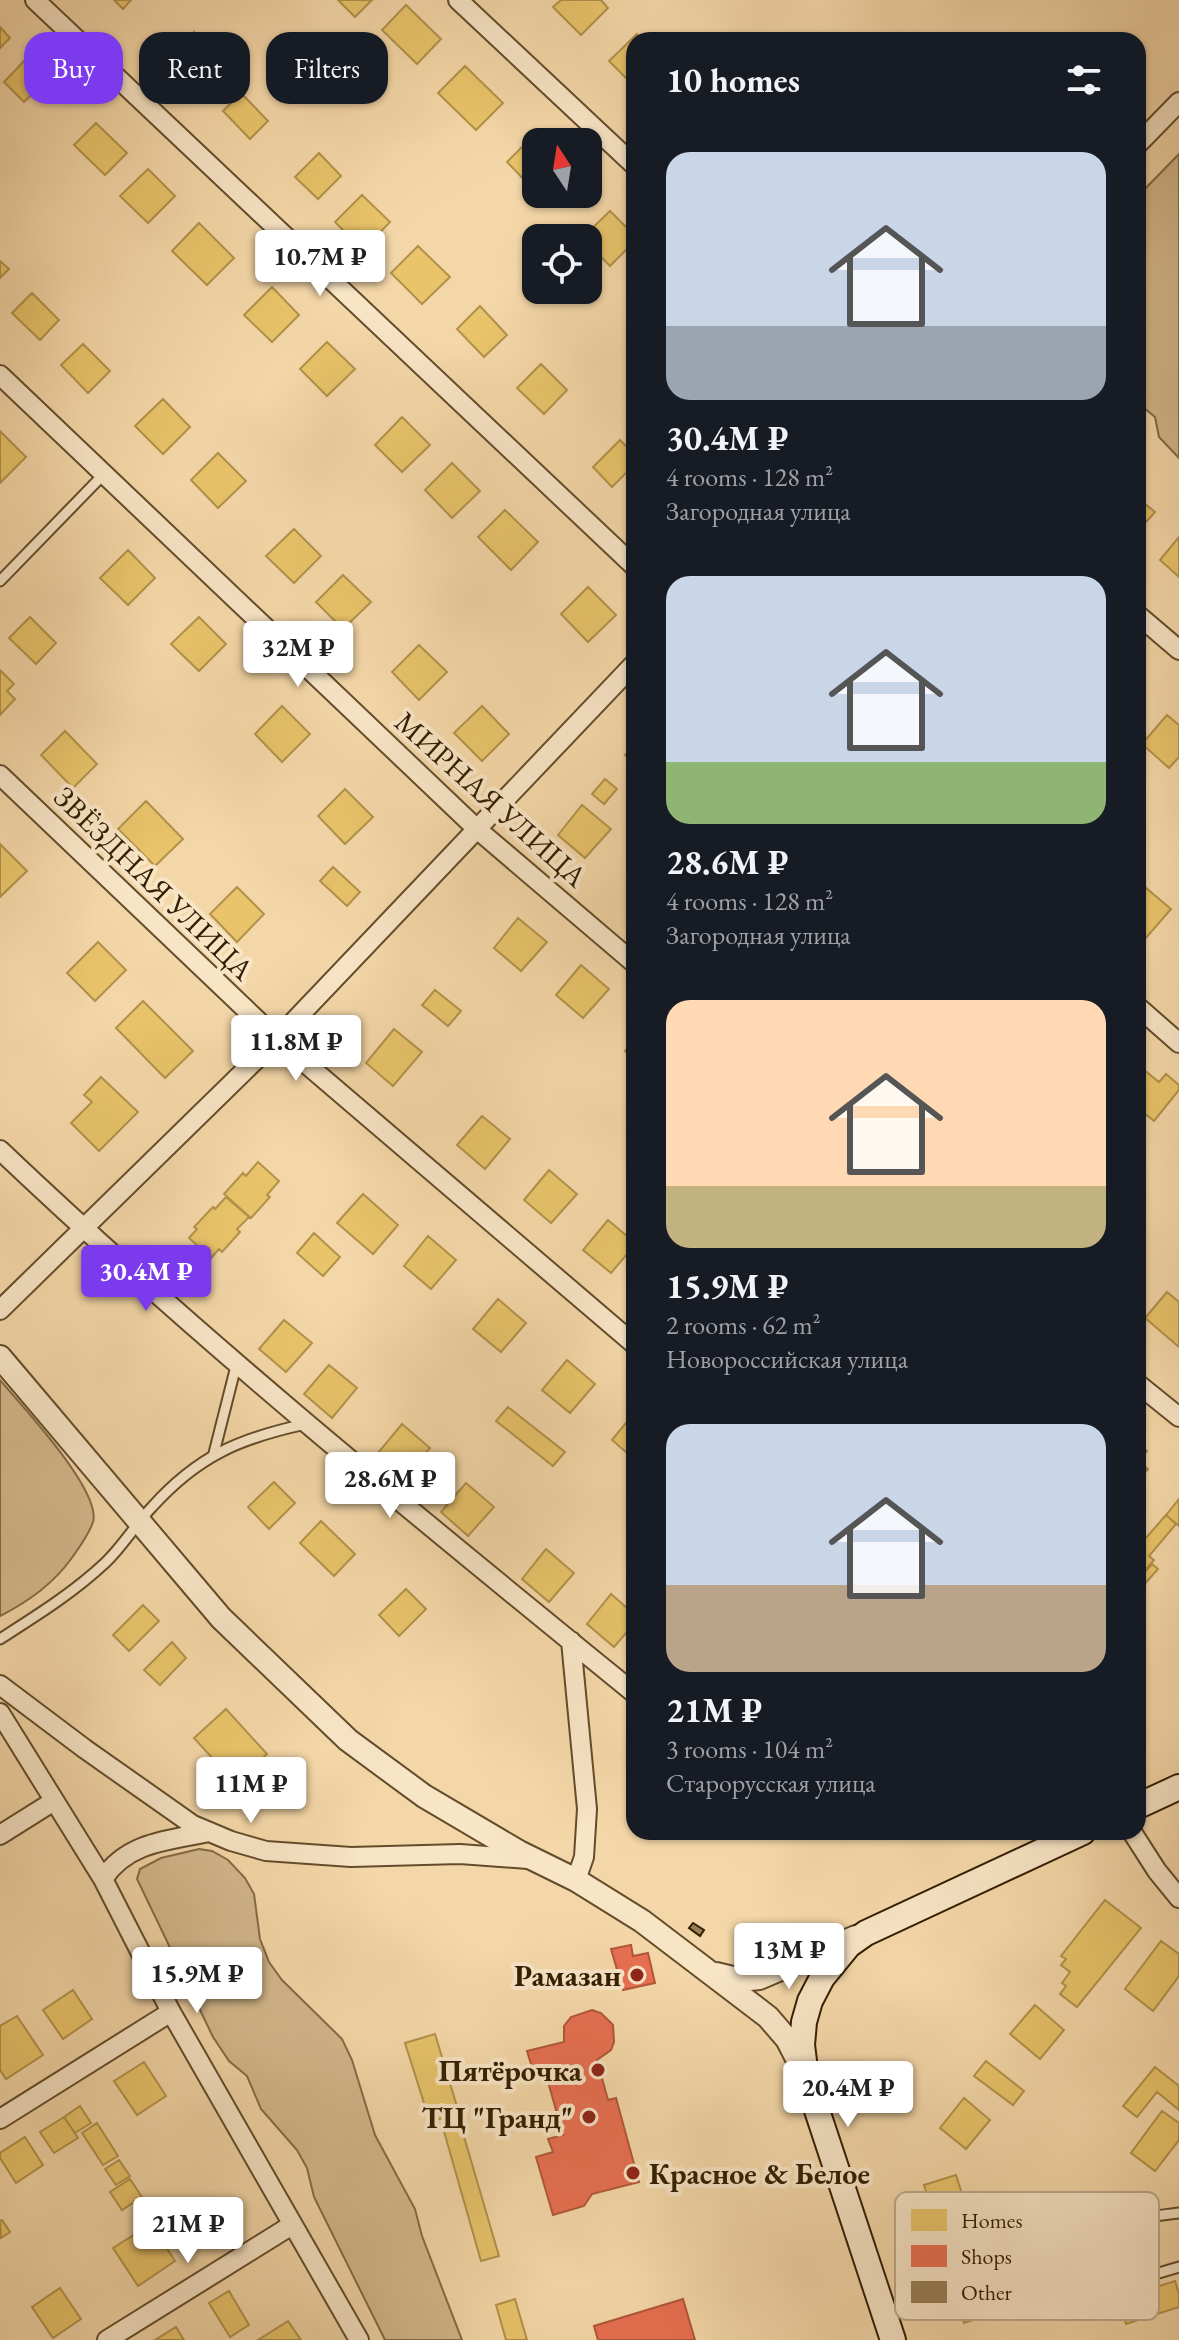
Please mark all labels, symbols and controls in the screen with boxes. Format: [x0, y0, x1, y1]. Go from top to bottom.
chip: Buy [24, 32, 123, 104]
chip: Rent [139, 32, 250, 104]
chip: Filters [266, 32, 388, 104]
text: 10 homes [666, 58, 800, 102]
icon: filters [1062, 58, 1106, 102]
north arrow [522, 128, 602, 208]
map controls [522, 128, 602, 304]
icon: home [814, 204, 958, 348]
button: locate [522, 224, 602, 304]
pin: 10.7M ₽ [246, 230, 394, 298]
text: 10.7M ₽ [273, 239, 367, 273]
text: 30.4M ₽ [666, 416, 789, 460]
text: 4 rooms · 128 m² [666, 460, 833, 494]
text: Загородная улица [666, 494, 851, 528]
pin: 32M ₽ [242, 621, 354, 689]
icon: home [814, 628, 958, 772]
text: 32M ₽ [261, 630, 335, 664]
street label: МИРНАЯ УЛИЦА [387, 702, 595, 896]
street label: ЗВЁЗДНАЯ УЛИЦА [46, 777, 262, 989]
text: 28.6M ₽ [666, 840, 789, 884]
text: 4 rooms · 128 m² [666, 884, 833, 918]
text: Загородная улица [666, 918, 851, 952]
pin: 11.8M ₽ [222, 1015, 370, 1083]
text: 11.8M ₽ [249, 1024, 343, 1058]
icon: home [814, 1052, 958, 1196]
pin: 30.4M ₽ [72, 1245, 220, 1313]
text: 30.4M ₽ [99, 1254, 193, 1288]
text: 15.9M ₽ [666, 1264, 789, 1308]
text: 2 rooms · 62 m² [666, 1308, 821, 1342]
text: Новороссийская улица [666, 1342, 908, 1376]
pin: 28.6M ₽ [316, 1452, 464, 1520]
text: 28.6M ₽ [343, 1461, 437, 1495]
icon: home [814, 1476, 958, 1620]
text: 21M ₽ [666, 1688, 762, 1732]
text: 3 rooms · 104 m² [666, 1732, 833, 1766]
pin: 11M ₽ [195, 1757, 307, 1825]
text: 11M ₽ [214, 1766, 288, 1800]
text: Старорусская улица [666, 1766, 876, 1800]
pin: 13M ₽ [733, 1923, 845, 1991]
text: 13M ₽ [752, 1932, 826, 1966]
pin: 15.9M ₽ [123, 1947, 271, 2015]
text: 15.9M ₽ [150, 1956, 244, 1990]
place label: Рамазан [514, 1956, 621, 1995]
marker: Рамазан [628, 1966, 646, 1984]
place label: Пятёрочка [438, 2051, 583, 2090]
marker: Пятёрочка [589, 2061, 607, 2079]
pin: 20.4M ₽ [774, 2061, 922, 2129]
text: 20.4M ₽ [801, 2070, 895, 2104]
place label: ТЦ "Гранд" [422, 2098, 573, 2137]
marker: ТЦ "Гранд" [580, 2108, 598, 2126]
place label: Красное & Белое [649, 2154, 870, 2193]
marker: Красное & Белое [624, 2164, 642, 2182]
legend [895, 2192, 1159, 2320]
pin: 21M ₽ [132, 2197, 244, 2265]
text: 21M ₽ [151, 2206, 225, 2240]
text: Homes [961, 2206, 1023, 2235]
text: Shops [961, 2242, 1012, 2271]
text: Other [961, 2278, 1013, 2307]

